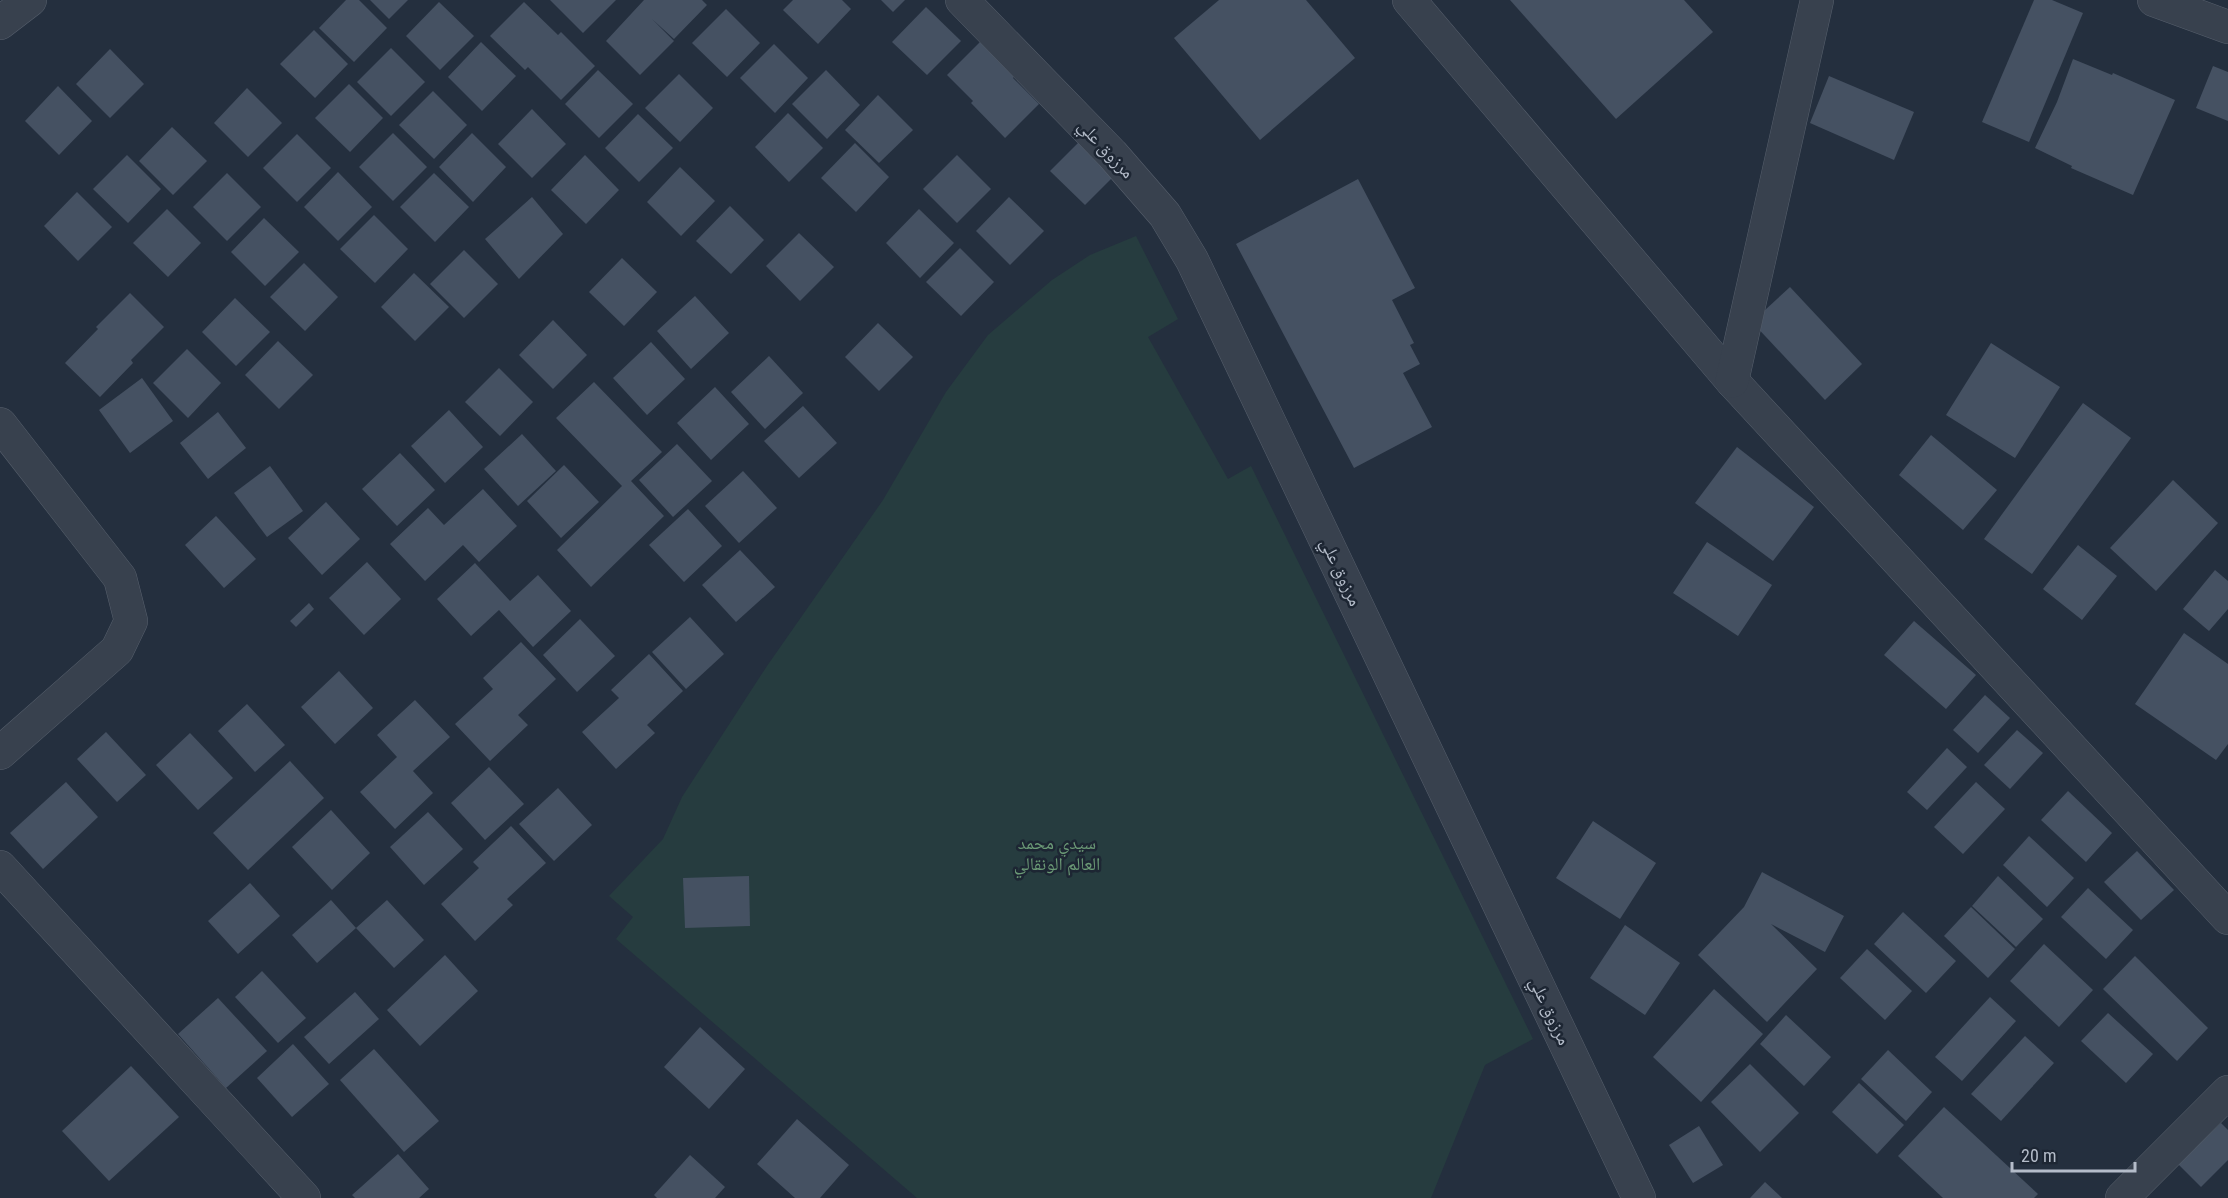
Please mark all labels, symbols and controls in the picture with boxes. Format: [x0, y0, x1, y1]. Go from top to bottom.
street label: مرزوق علي [1071, 115, 1139, 185]
street label: مرزوق علي [1312, 534, 1366, 611]
park label: سيدي محمد العالم الونقالي [1014, 832, 1100, 879]
street label: مرزوق علي [1521, 973, 1575, 1050]
scale bar [2012, 1135, 2135, 1173]
text: 20 m [2021, 1145, 2056, 1166]

